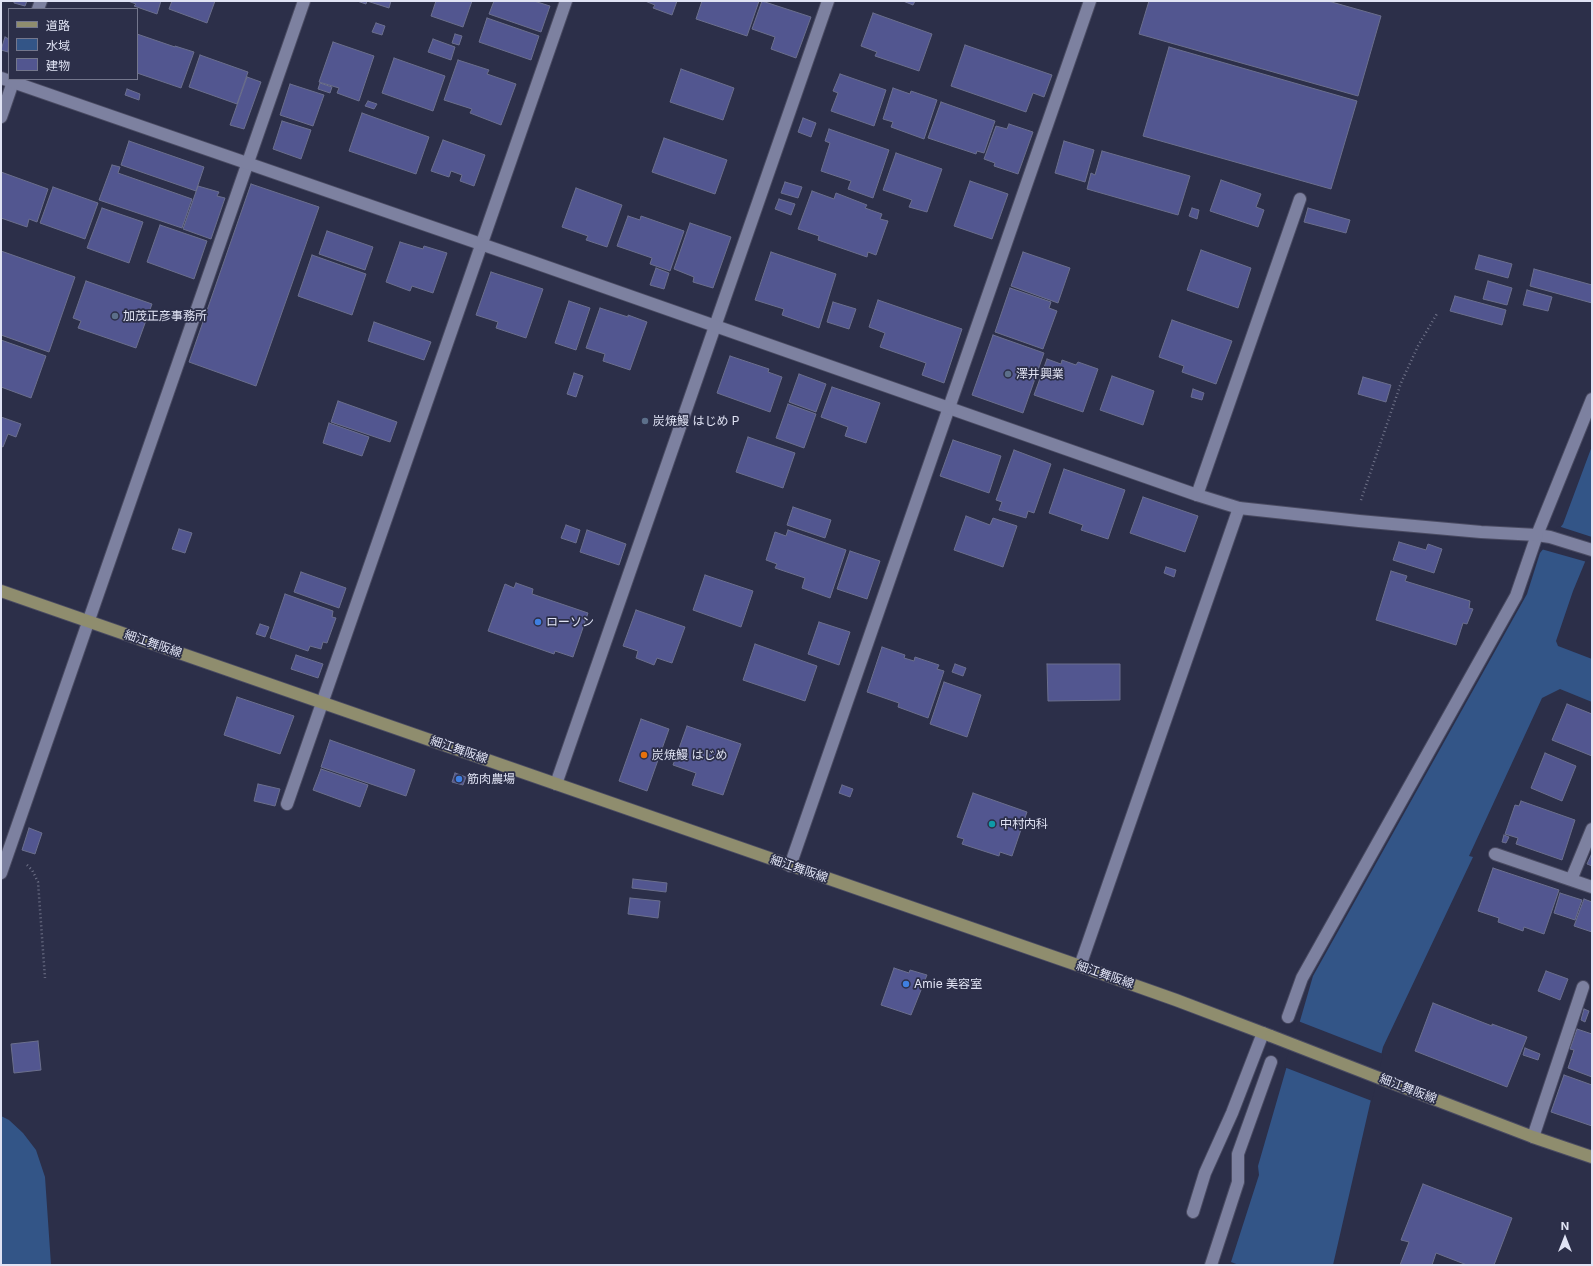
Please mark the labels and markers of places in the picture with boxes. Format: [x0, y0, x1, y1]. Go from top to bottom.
place label: 加茂正彦事務所 [123, 309, 207, 323]
marker: 加茂正彦事務所 [110, 311, 120, 321]
place label: 澤井興業 [1016, 367, 1064, 381]
marker: 澤井興業 [1003, 369, 1013, 379]
place label: 炭焼鰻 はじめ P [653, 414, 739, 428]
marker: 炭焼鰻 はじめ P [640, 416, 650, 426]
place label: ローソン [546, 615, 594, 629]
marker: ローソン [533, 617, 543, 627]
place label: 炭焼鰻 はじめ [652, 748, 727, 762]
marker: 炭焼鰻 はじめ [639, 750, 649, 760]
place label: 筋肉農場 [467, 772, 515, 786]
marker: 筋肉農場 [454, 774, 464, 784]
place label: 中村内科 [1000, 817, 1048, 831]
marker: 中村内科 [987, 819, 997, 829]
place label: Amie 美容室 [914, 977, 982, 991]
marker: Amie 美容室 [901, 979, 911, 989]

